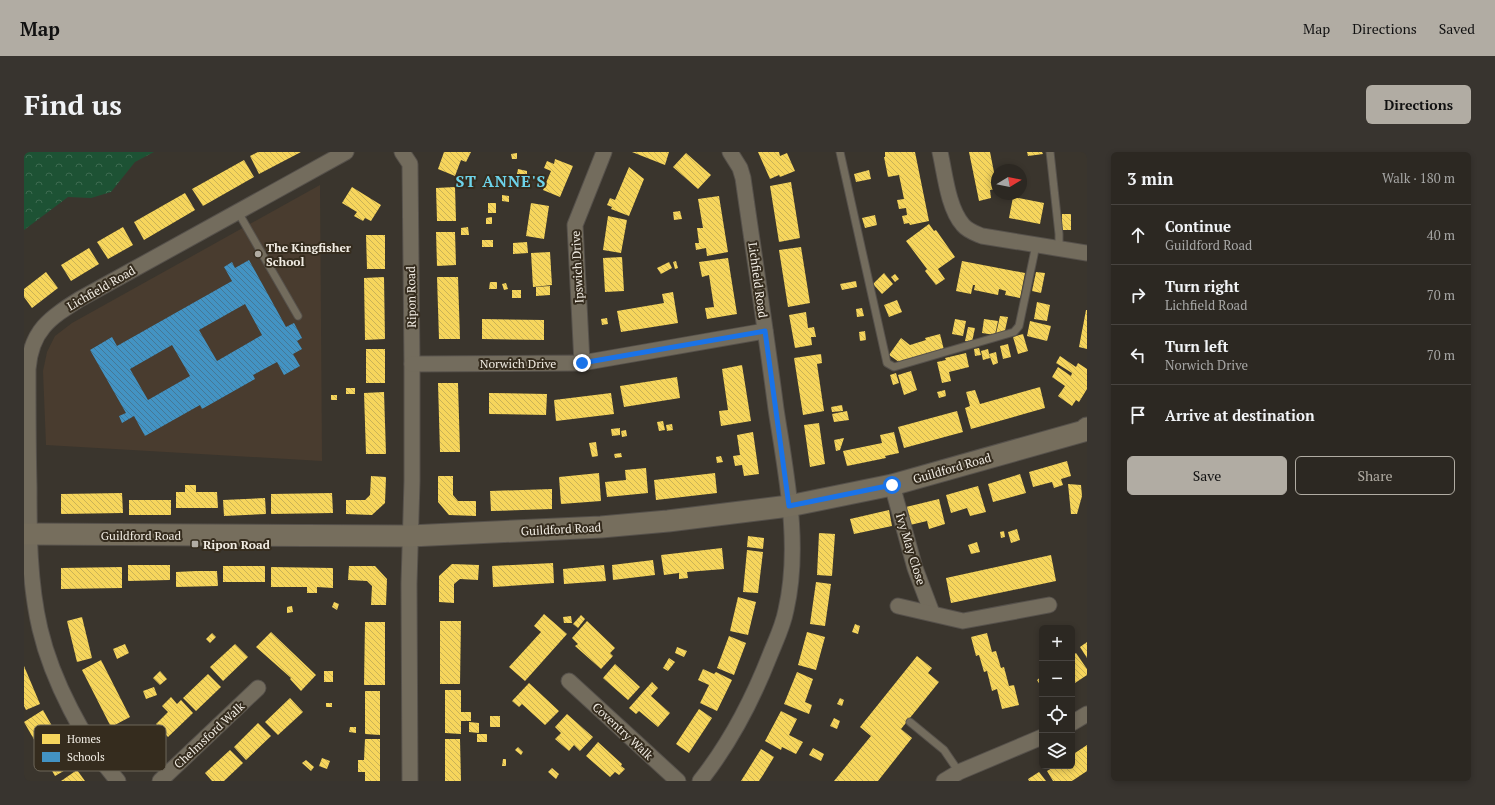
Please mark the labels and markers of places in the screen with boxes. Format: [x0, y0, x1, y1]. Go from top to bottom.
place label: The Kingfisher School [266, 240, 352, 269]
marker: The Kingfisher School [253, 249, 263, 259]
place label: Ripon Road [203, 537, 271, 552]
marker: Ripon Road [190, 539, 200, 549]

